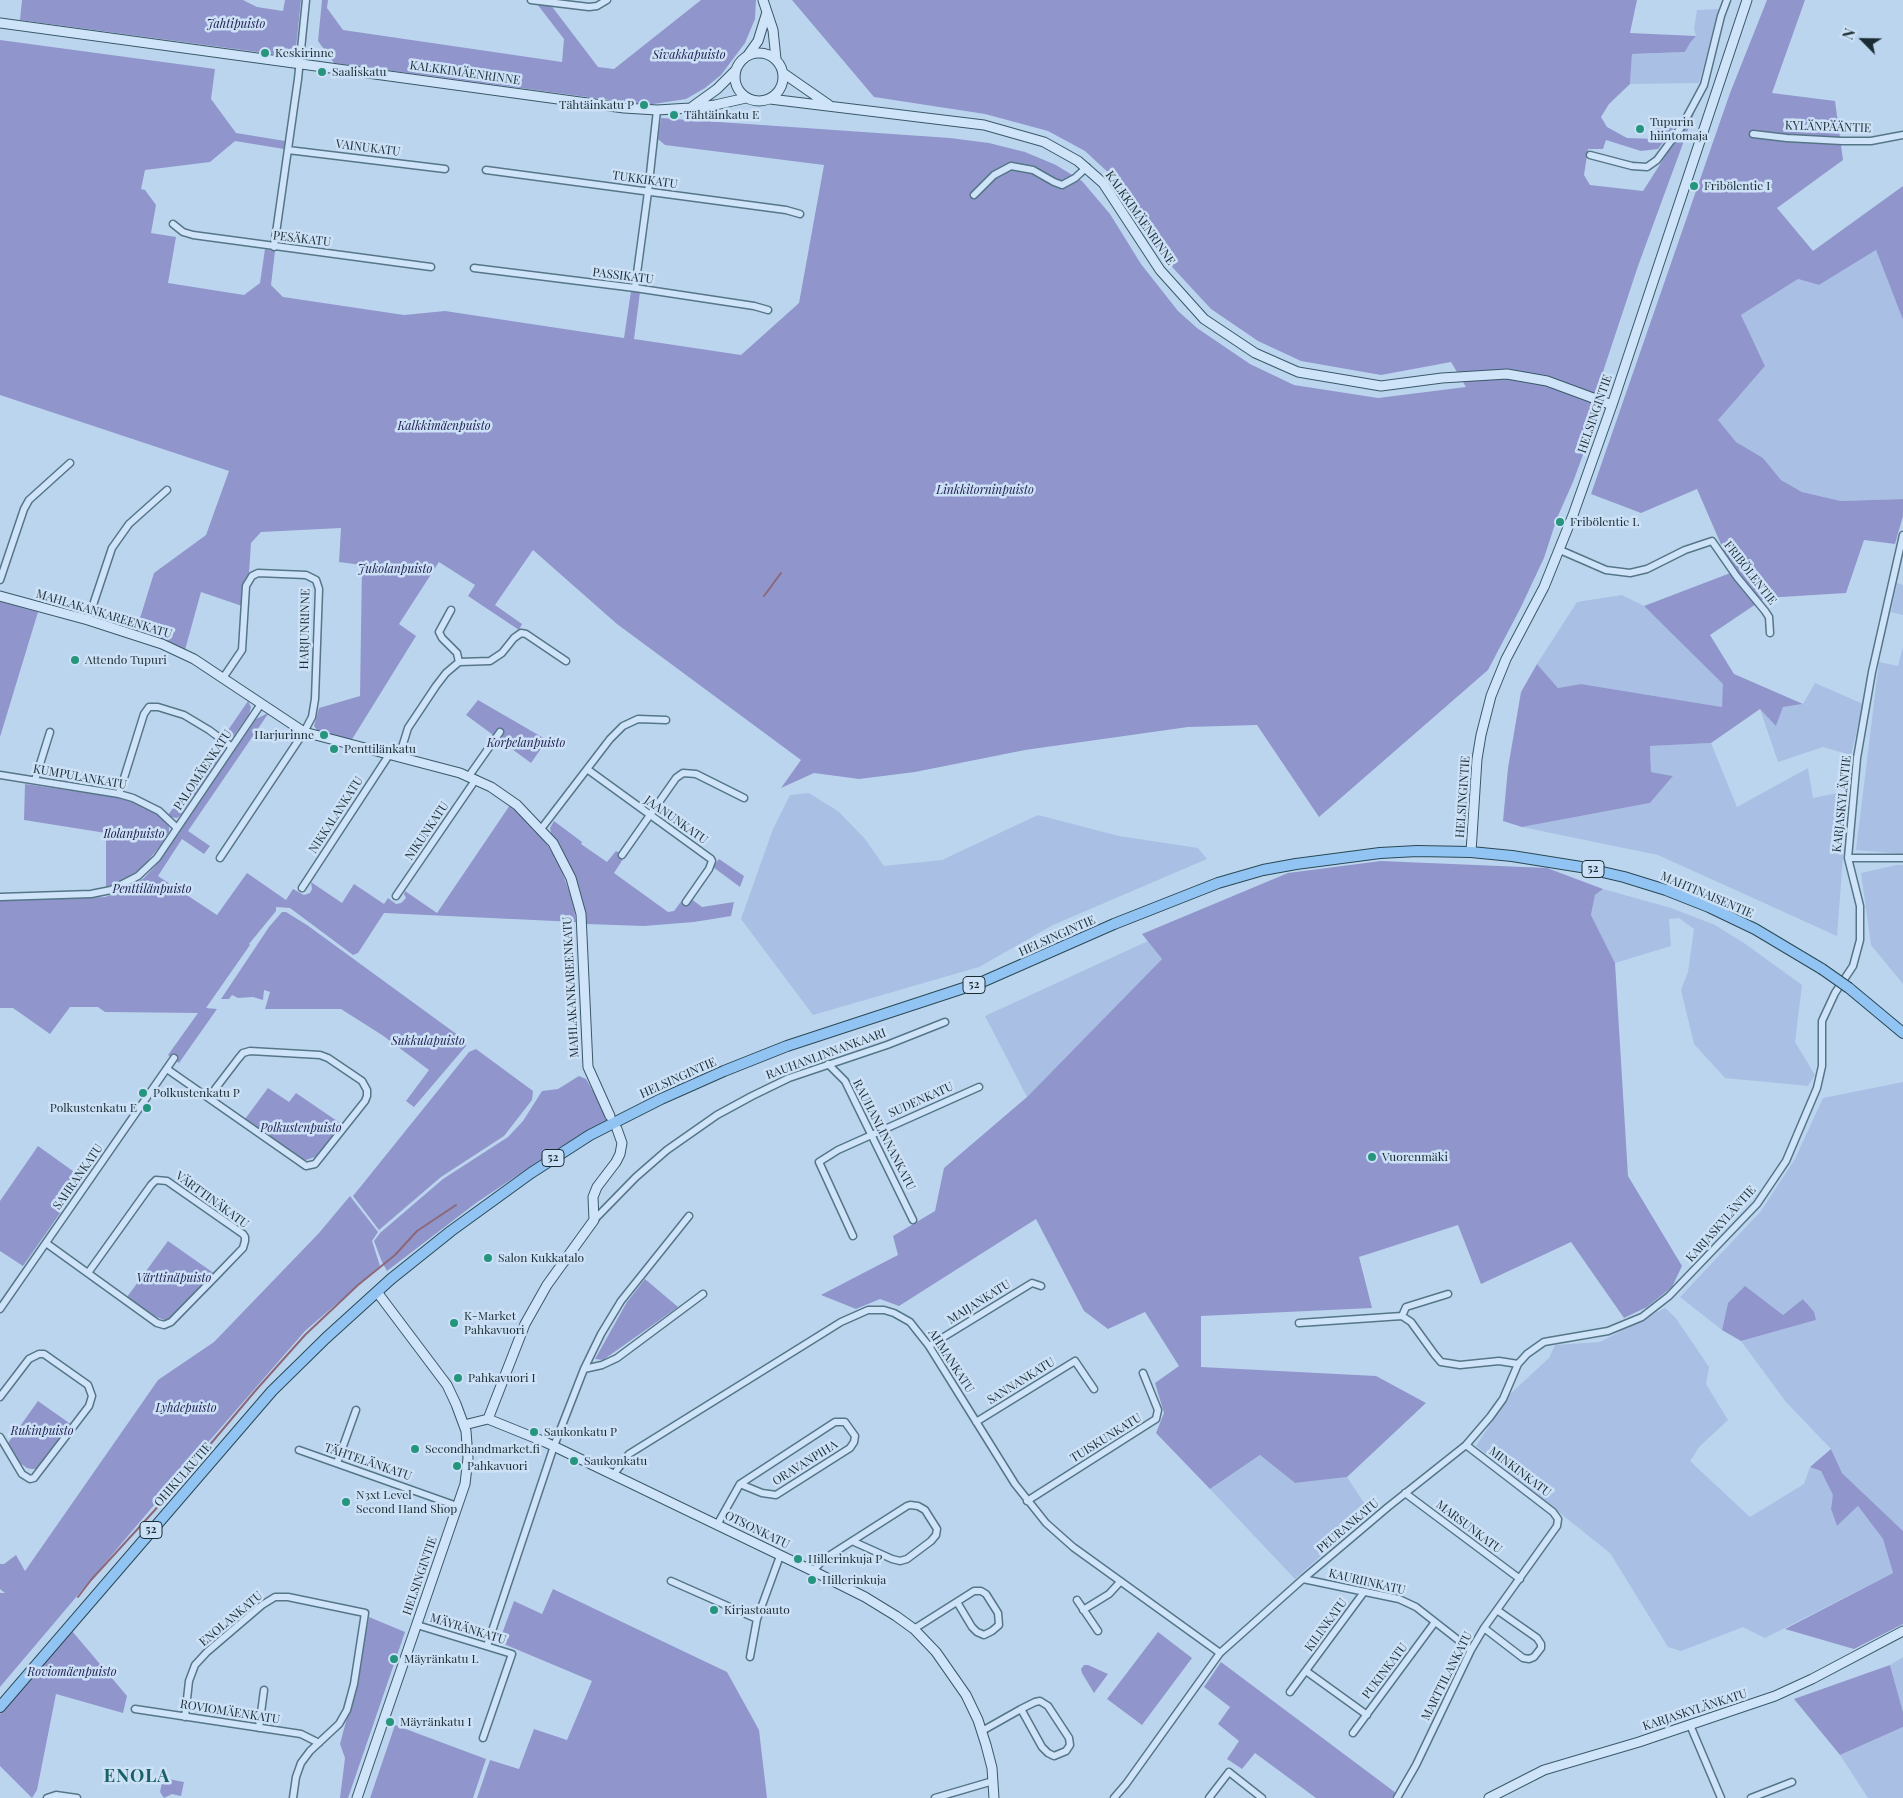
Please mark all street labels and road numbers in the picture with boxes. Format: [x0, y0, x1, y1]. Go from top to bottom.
street label: KALKKIMÄENRINNE [409, 58, 521, 88]
street label: KYLÄNPÄÄNTIE [1785, 118, 1871, 136]
street label: VAINUKATU [335, 137, 401, 159]
street label: TUKKIKATU [611, 168, 679, 192]
street label: KALKKIMÄENRINNE [1102, 168, 1178, 268]
street label: PESÄKATU [272, 228, 332, 250]
street label: PASSIKATU [592, 265, 654, 287]
street label: HELSINGINTIE [1575, 373, 1615, 455]
street label: FRIBÖLENTIE [1721, 538, 1779, 608]
street label: MAHLAKANKAREENKATU [34, 586, 174, 642]
street label: HARJUNRINNE [297, 588, 313, 670]
street label: PALOMÄENKATU [171, 727, 235, 813]
street label: KARJASKYLÄNTIE [1830, 755, 1854, 853]
street label: HELSINGINTIE [1453, 756, 1473, 838]
street label: KUMPULANKATU [32, 762, 128, 792]
street label: NIKKALANKATU [306, 774, 366, 856]
street label: JAANUNKATU [641, 793, 711, 847]
street label: NIKUNKATU [402, 799, 452, 863]
road number: 52 [1582, 861, 1604, 878]
street label: MAHTINAISENTIE [1659, 869, 1755, 921]
street label: HELSINGINTIE [1017, 913, 1097, 959]
street label: MAHLAKANKAREENKATU [560, 916, 582, 1058]
road number: 52 [963, 976, 985, 994]
street label: RAUHANLINNANKAARI [764, 1026, 888, 1082]
street label: HELSINGINTIE [638, 1055, 718, 1101]
street label: RAUHANLINNANKATU [850, 1077, 918, 1193]
street label: SUDENKATU [886, 1079, 956, 1121]
street label: SAHRANKATU [50, 1141, 106, 1213]
road number: 52 [542, 1150, 564, 1166]
street label: VÄRTTINÄKATU [173, 1169, 251, 1231]
street label: KARJASKYLÄNTIE [1683, 1183, 1759, 1265]
street label: MAIJANKATU [945, 1277, 1013, 1327]
street label: AHMANKATU [925, 1326, 977, 1396]
street label: SANNANKATU [985, 1355, 1057, 1407]
street label: TUISKUNKATU [1068, 1410, 1144, 1466]
street label: ORAVANPIHA [770, 1437, 840, 1489]
street label: OHIKULKUTIE [151, 1440, 215, 1510]
street label: TÄHTELÄNKATU [322, 1440, 414, 1484]
street label: MINKINKATU [1486, 1444, 1554, 1500]
street label: PEURANKATU [1314, 1496, 1382, 1556]
street label: MARSUNKATU [1433, 1497, 1505, 1557]
street label: OTSONKATU [722, 1508, 792, 1552]
road number: 52 [140, 1522, 162, 1538]
street label: HELSINGINTIE [400, 1535, 440, 1617]
street label: KAURIINKATU [1327, 1566, 1407, 1598]
street label: ENOLANKATU [197, 1588, 265, 1650]
street label: KILINKATU [1302, 1596, 1350, 1654]
street label: MÄYRÄNKATU [428, 1611, 508, 1647]
street label: MARTTILANKATU [1418, 1629, 1476, 1723]
street label: PUKINKATU [1359, 1640, 1411, 1702]
street label: KARJASKYLÄNKATU [1641, 1686, 1749, 1734]
street label: ROVIOMÄENKATU [179, 1697, 281, 1727]

